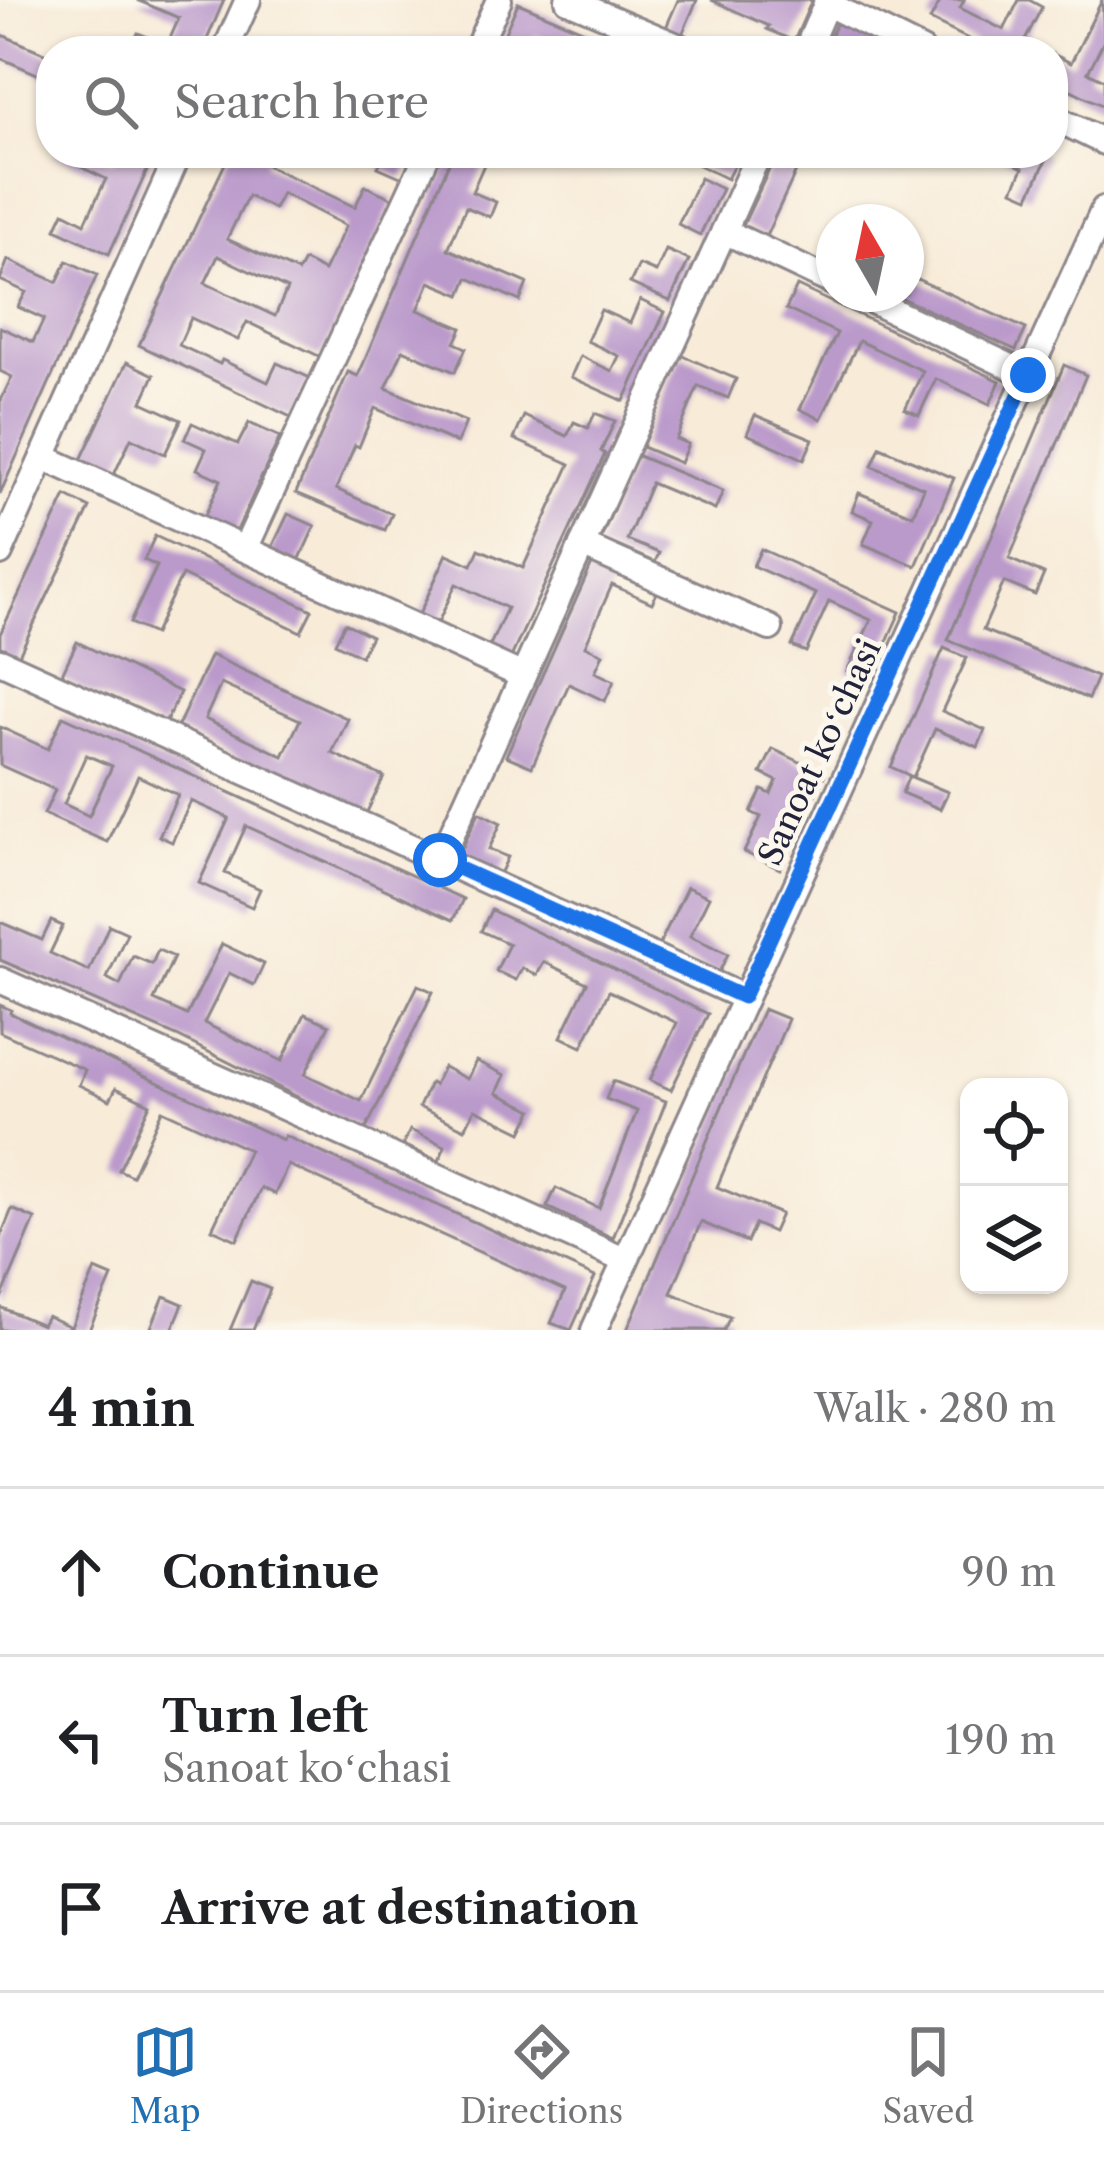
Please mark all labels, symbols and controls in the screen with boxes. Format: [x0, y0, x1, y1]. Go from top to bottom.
search box [36, 36, 1068, 168]
icon: search [78, 69, 144, 135]
text: Search here [174, 74, 429, 130]
north arrow [816, 204, 924, 312]
route end [1001, 348, 1055, 402]
street label: Sanoat koʻchasi [749, 633, 890, 872]
route start [413, 833, 467, 887]
map controls [960, 1078, 1068, 1294]
button: locate [960, 1078, 1068, 1186]
button: layers [960, 1186, 1068, 1294]
text: 4 min [48, 1377, 195, 1439]
text: Walk · 280 m [814, 1384, 1056, 1432]
icon: ahead [48, 1539, 114, 1605]
text: Continue [162, 1544, 379, 1600]
text: 90 m [962, 1548, 1056, 1596]
text: Turn left [162, 1688, 368, 1744]
icon: left [48, 1707, 114, 1773]
text: 190 m [945, 1716, 1056, 1764]
text: Sanoat koʻchasi [162, 1744, 451, 1792]
icon: arrive [48, 1875, 114, 1941]
text: Arrive at destination [162, 1880, 639, 1936]
tab: Map [130, 2019, 201, 2132]
tab: Directions [460, 2019, 623, 2132]
tab: Saved [883, 2019, 974, 2132]

